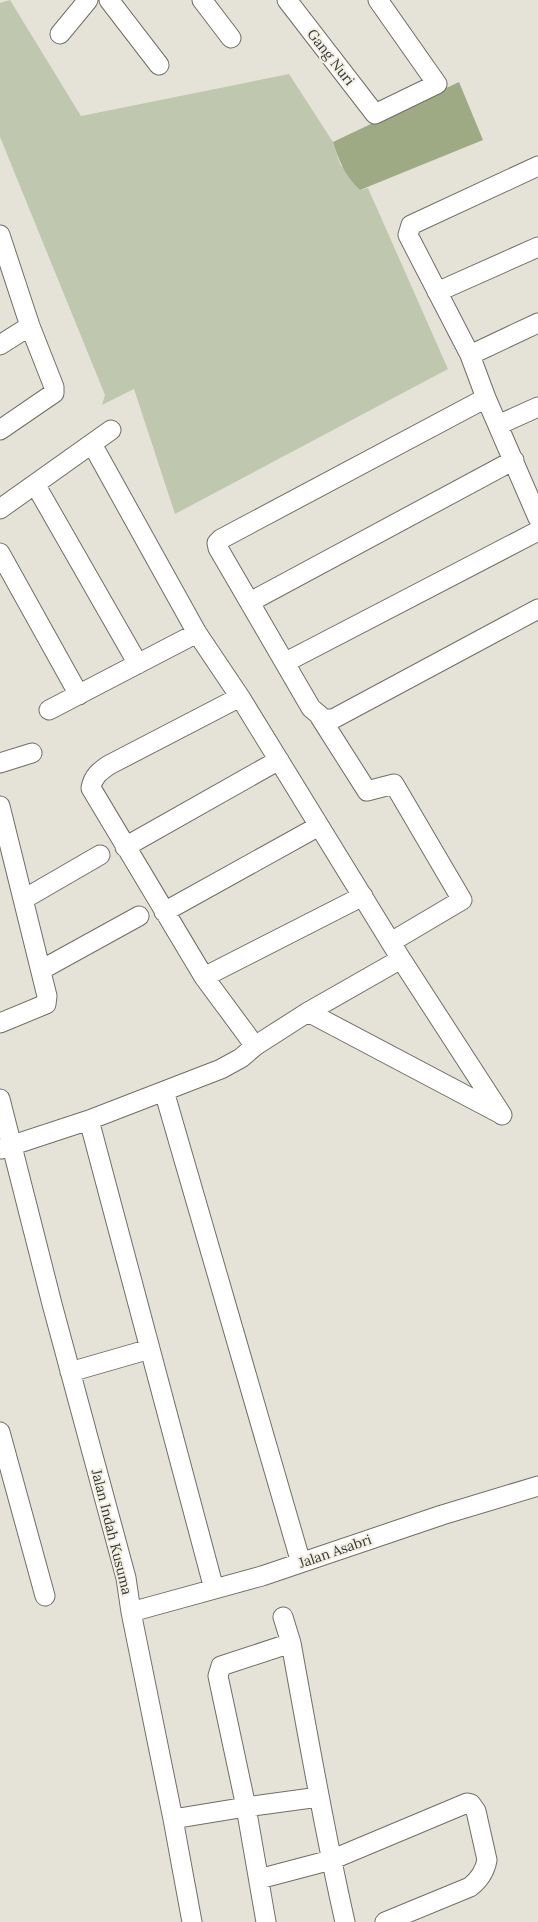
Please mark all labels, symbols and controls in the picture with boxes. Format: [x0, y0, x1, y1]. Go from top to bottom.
street label: Gang Nuri [303, 25, 359, 89]
street label: Jalan Indah Kusuma [87, 1466, 136, 1597]
street label: Jalan Asabri [295, 1530, 374, 1572]

